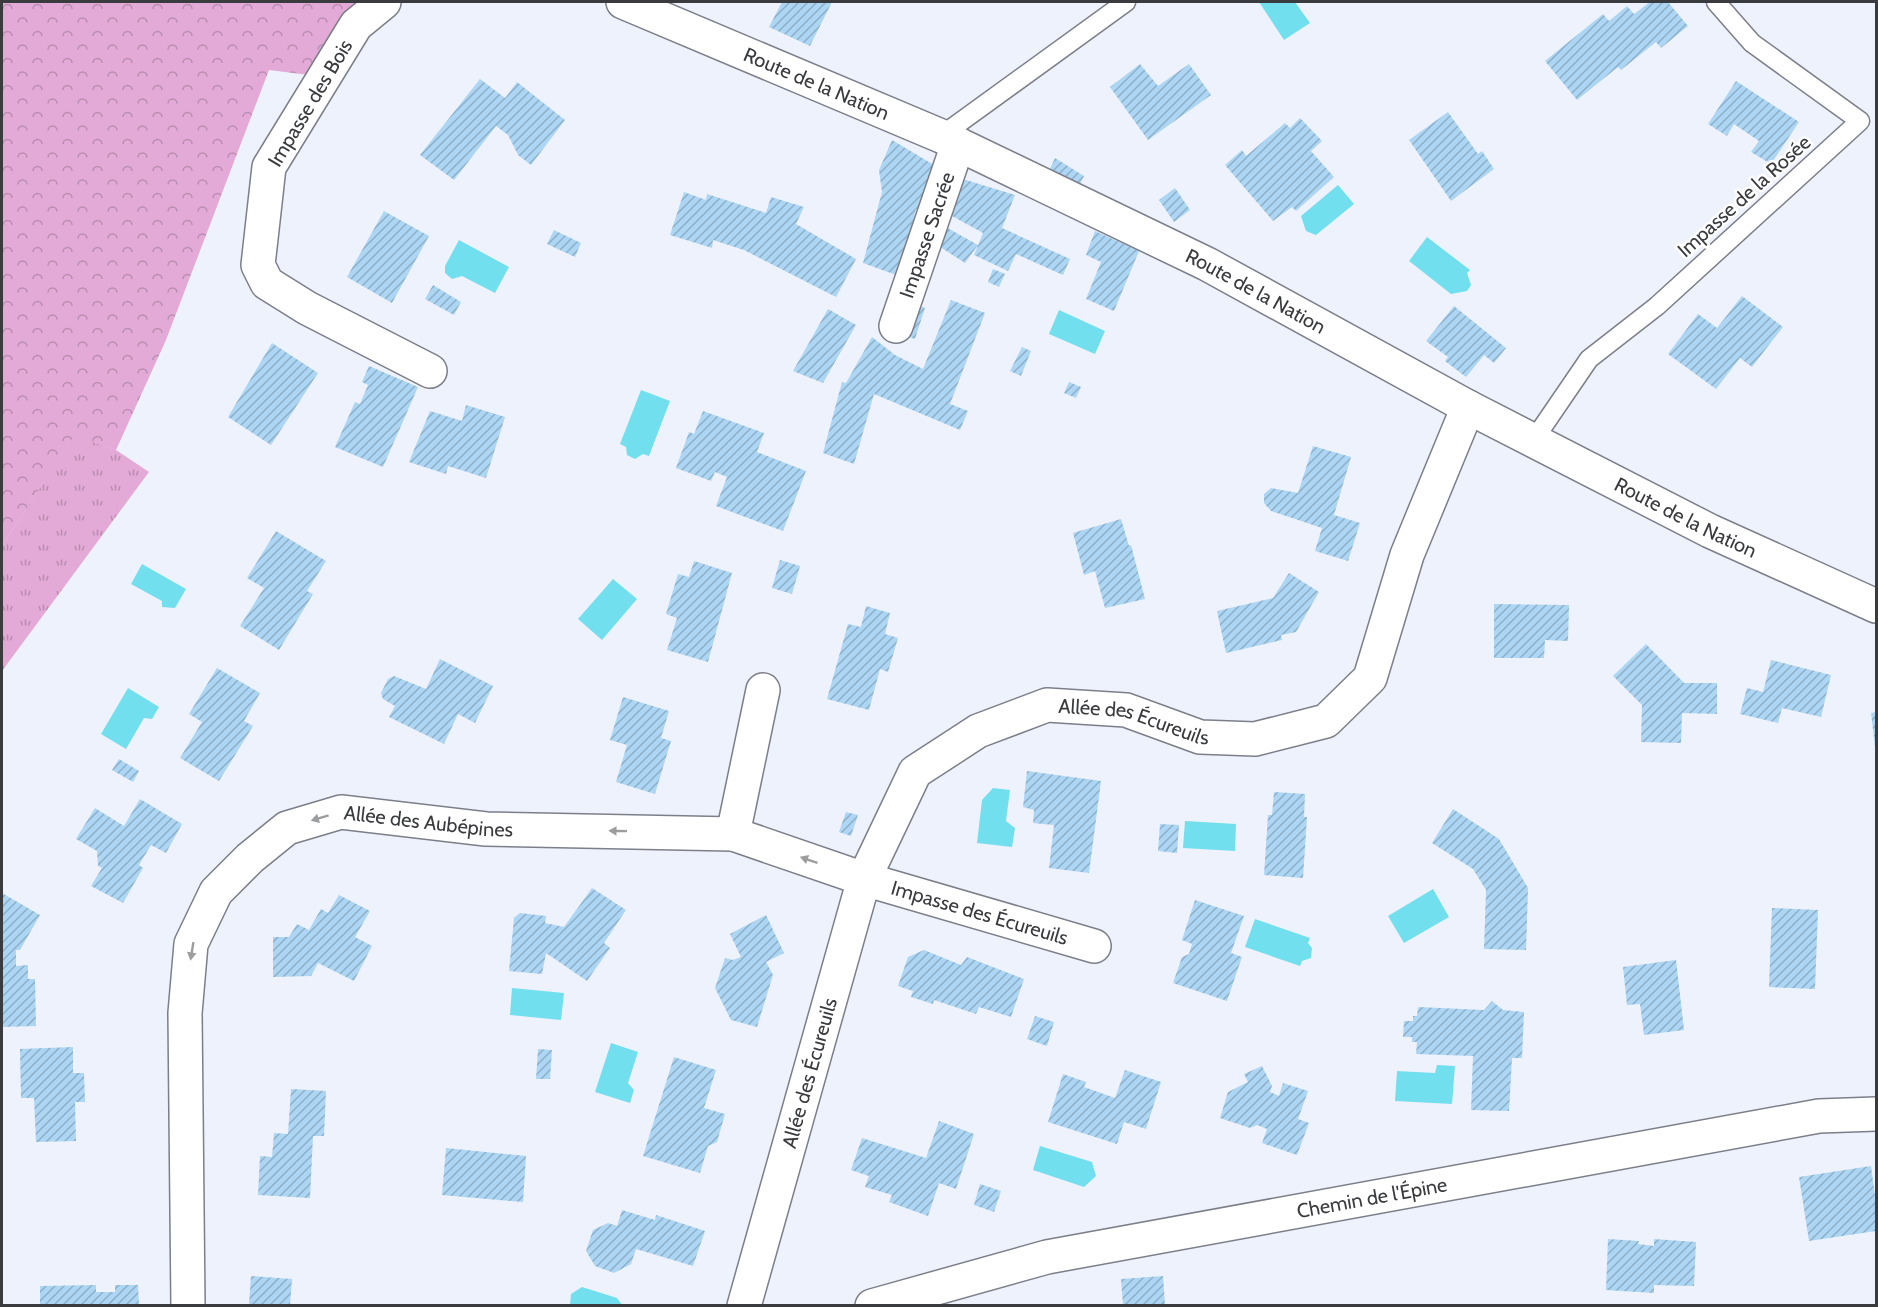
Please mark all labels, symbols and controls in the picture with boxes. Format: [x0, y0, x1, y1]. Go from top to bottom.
street label: Impasse des Bois [263, 35, 357, 171]
street label: Route de la Nation [740, 42, 893, 125]
street label: Impasse de la Rosée [1673, 130, 1815, 262]
street label: Impasse Sacrée [894, 169, 960, 301]
street label: Route de la Nation [1182, 244, 1330, 339]
street label: Route de la Nation [1610, 472, 1761, 563]
street label: Allée des Écureuils [1058, 694, 1209, 749]
street label: Allée des Aubépines [343, 800, 513, 842]
one-way arrow [311, 814, 329, 823]
one-way arrow [609, 827, 628, 836]
one-way arrow [800, 854, 818, 864]
street label: Impasse des Écureuils [888, 876, 1071, 950]
one-way arrow [187, 942, 196, 961]
street label: Allée des Écureuils [777, 995, 842, 1151]
street label: Chemin de l'Épine [1295, 1172, 1449, 1223]

